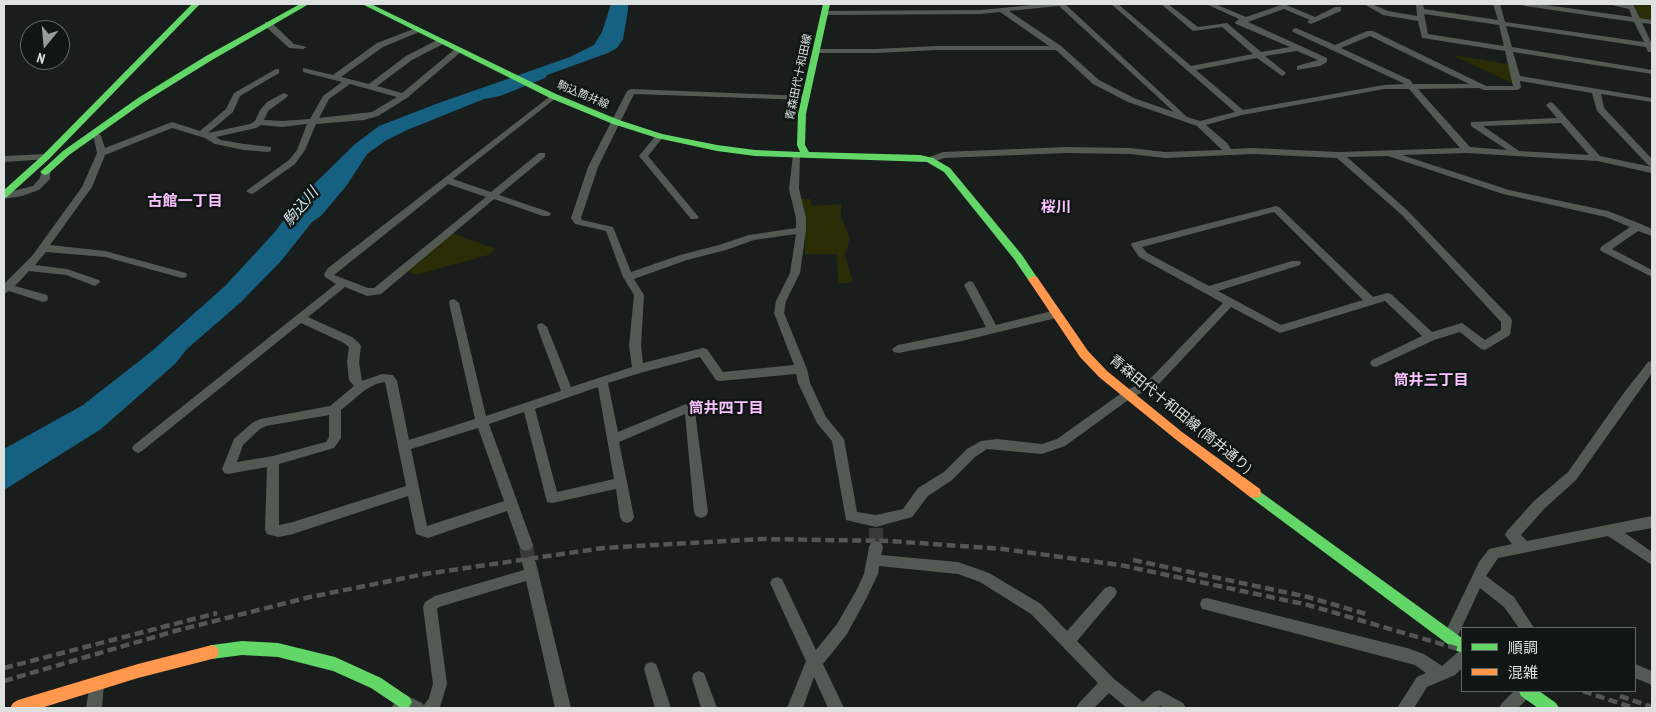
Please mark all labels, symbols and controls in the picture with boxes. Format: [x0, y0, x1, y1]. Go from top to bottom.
north arrow [20, 20, 70, 70]
street label: 青森田代十和田線 [783, 33, 815, 121]
text: N [35, 49, 47, 68]
street label: 駒込筒井線 [555, 78, 611, 112]
water label: 駒込川 [280, 184, 322, 230]
district label: 古館一丁目 [148, 193, 222, 211]
district label: 桜川 [1041, 199, 1071, 217]
street label: 青森田代十和田線 (筒井通り) [1106, 352, 1254, 476]
district label: 筒井三丁目 [1394, 372, 1468, 390]
district label: 筒井四丁目 [689, 400, 763, 418]
legend [1461, 627, 1636, 692]
text: 順調 [1508, 638, 1538, 657]
text: 混雑 [1508, 663, 1538, 682]

